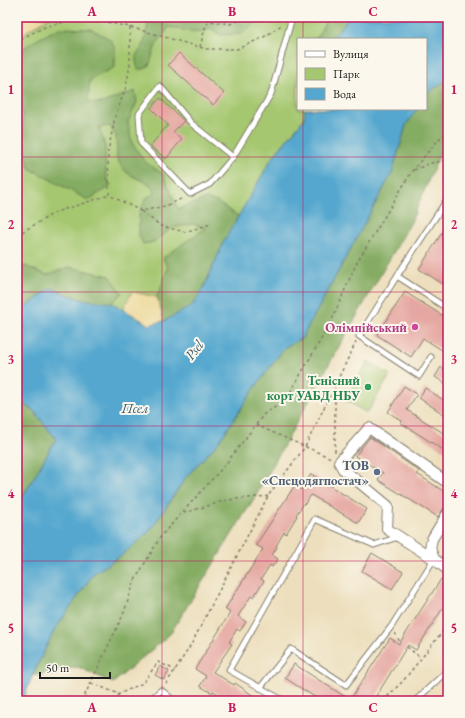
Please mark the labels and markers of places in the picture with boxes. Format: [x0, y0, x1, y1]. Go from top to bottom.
place label: Олімпійський [325, 319, 407, 336]
marker: Олімпійський [410, 322, 420, 332]
place label: Тенісний корт УАБД НБУ [267, 372, 360, 404]
marker: Тенісний корт УАБД НБУ [363, 382, 373, 392]
place label: ТОВ «Спецодягпостач» [261, 457, 369, 489]
marker: ТОВ «Спецодягпостач» [372, 467, 382, 477]

